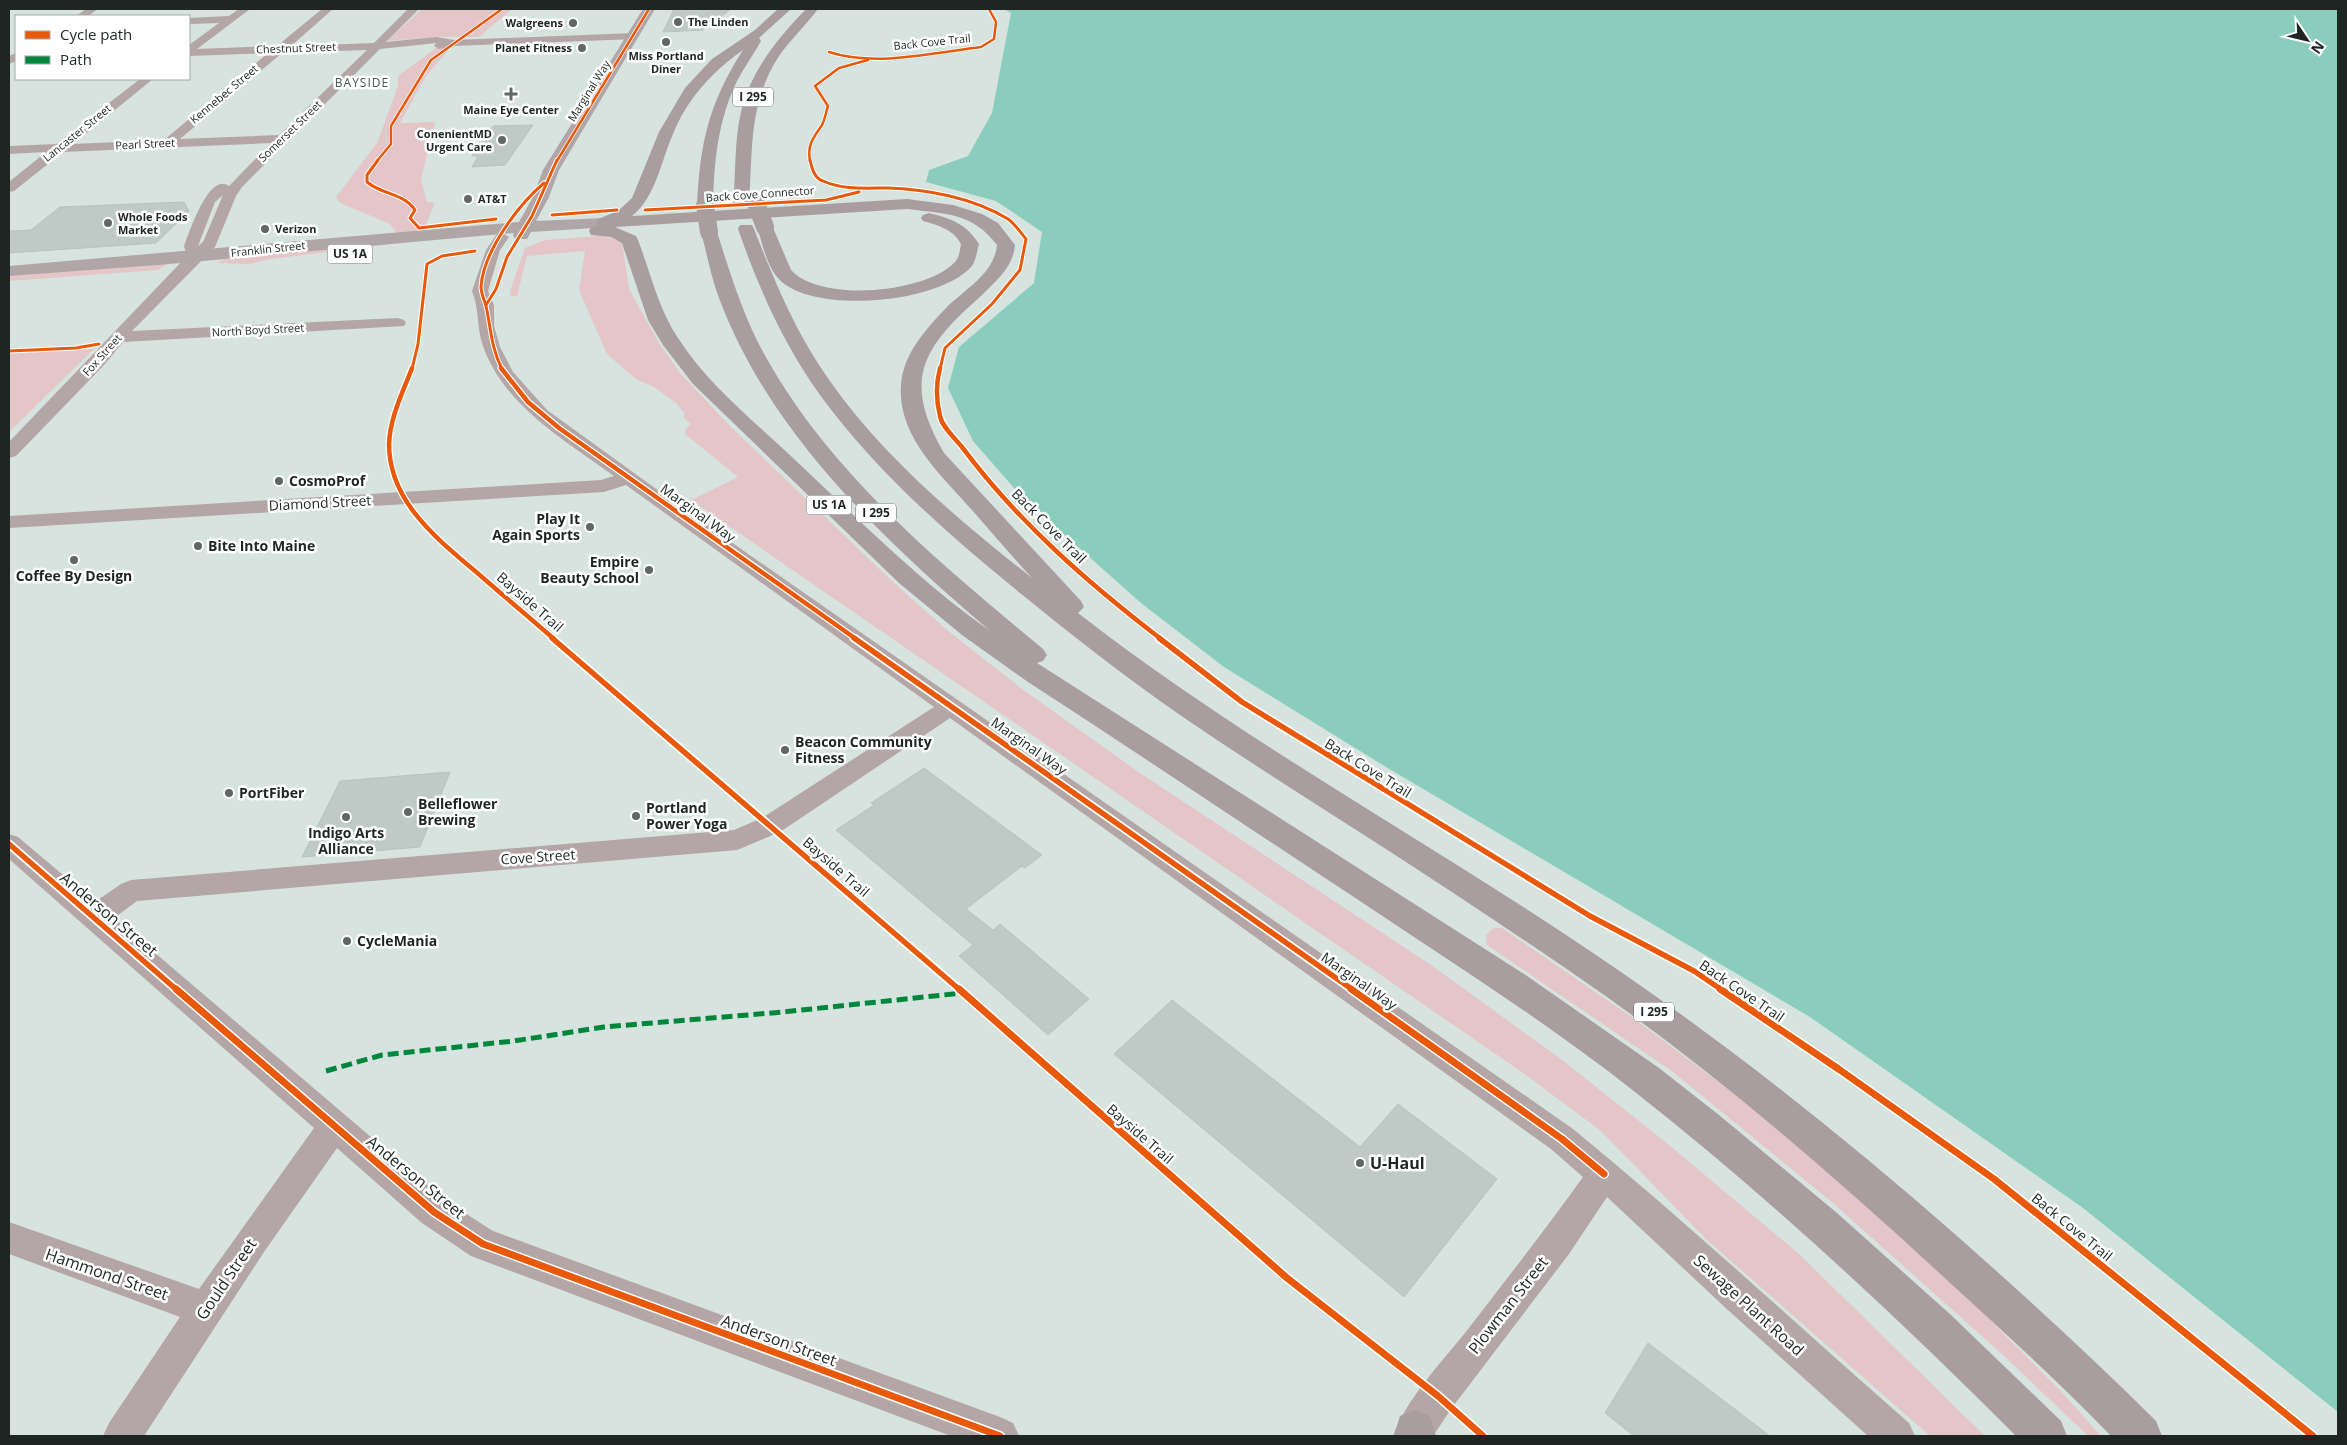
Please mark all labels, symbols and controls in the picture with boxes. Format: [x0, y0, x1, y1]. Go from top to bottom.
place label: The Linden [688, 14, 748, 29]
legend [15, 15, 190, 80]
place label: Walgreens [505, 15, 564, 30]
north arrow [2282, 15, 2332, 65]
marker: The Linden [672, 16, 684, 28]
marker: Walgreens [567, 17, 579, 29]
text: Cycle path [60, 24, 132, 44]
street label: Back Cove Trail [893, 30, 971, 53]
marker: Miss Portland Diner [660, 36, 672, 48]
text: N [2307, 38, 2329, 58]
street label: Chestnut Street [256, 39, 336, 56]
place label: Planet Fitness [495, 40, 573, 55]
marker: Planet Fitness [576, 42, 588, 54]
place label: Miss Portland Diner [628, 48, 704, 76]
text: Path [60, 49, 92, 69]
street label: Marginal Way [564, 57, 614, 124]
street label: Kennebec Street [187, 61, 261, 126]
district label: BAYSIDE [335, 74, 389, 91]
marker: Maine Eye Center [504, 87, 518, 101]
road number: I 295 [733, 88, 773, 106]
street label: Somerset Street [255, 97, 325, 165]
street label: Lancaster Street [40, 100, 114, 165]
place label: Maine Eye Center [463, 102, 559, 117]
place label: ConenientMD Urgent Care [417, 126, 492, 154]
street label: Pearl Street [115, 134, 175, 153]
marker: ConenientMD Urgent Care [496, 134, 508, 146]
street label: Back Cove Connector [705, 182, 815, 205]
place label: AT&T [478, 191, 507, 206]
marker: AT&T [462, 193, 474, 205]
place label: Whole Foods Market [118, 209, 188, 237]
marker: Whole Foods Market [102, 217, 114, 229]
place label: Verizon [275, 221, 316, 236]
marker: Verizon [259, 223, 271, 235]
street label: Franklin Street [230, 237, 306, 260]
road number: US 1A [328, 244, 372, 264]
street label: North Boyd Street [211, 320, 305, 339]
street label: Fox Street [79, 330, 125, 379]
place label: CosmoProf [289, 471, 367, 490]
marker: CosmoProf [273, 475, 285, 487]
street label: Marginal Way [657, 479, 740, 547]
street label: Back Cove Trail [1008, 484, 1091, 567]
street label: Diamond Street [268, 490, 372, 515]
road number: US 1A [806, 496, 852, 514]
road number: I 295 [856, 503, 896, 522]
place label: Play It Again Sports [492, 509, 580, 544]
marker: Play It Again Sports [584, 521, 596, 533]
place label: Bite Into Maine [208, 536, 315, 555]
marker: Bite Into Maine [192, 540, 204, 552]
place label: Empire Beauty School [540, 552, 639, 587]
marker: Coffee By Design [68, 554, 80, 566]
marker: Empire Beauty School [643, 564, 655, 576]
place label: Coffee By Design [16, 566, 132, 585]
street label: Bayside Trail [493, 567, 568, 636]
street label: Marginal Way [988, 712, 1072, 779]
place label: Beacon Community Fitness [795, 732, 932, 767]
street label: Back Cove Trail [1321, 733, 1415, 802]
marker: Beacon Community Fitness [779, 744, 791, 756]
place label: PortFiber [239, 783, 305, 802]
marker: PortFiber [223, 787, 235, 799]
place label: Belleflower Brewing [418, 794, 498, 829]
place label: Portland Power Yoga [646, 798, 727, 833]
marker: Belleflower Brewing [402, 806, 414, 818]
marker: Portland Power Yoga [630, 810, 642, 822]
marker: Indigo Arts Alliance [340, 811, 352, 823]
place label: Indigo Arts Alliance [308, 823, 384, 858]
street label: Bayside Trail [799, 832, 874, 901]
street label: Cove Street [500, 844, 576, 869]
street label: Anderson Street [56, 867, 163, 962]
place label: CycleMania [357, 931, 437, 950]
marker: CycleMania [341, 935, 353, 947]
street label: Marginal Way [1318, 947, 1402, 1014]
street label: Back Cove Trail [1696, 955, 1788, 1026]
road number: I 295 [1634, 1002, 1674, 1022]
street label: Bayside Trail [1103, 1099, 1178, 1168]
street label: Anderson Street [362, 1130, 470, 1224]
place label: U-Haul [1370, 1152, 1425, 1174]
marker: U-Haul [1354, 1157, 1366, 1169]
street label: Back Cove Trail [2028, 1188, 2117, 1265]
street label: Gould Street [191, 1234, 261, 1324]
street label: Hammond Street [43, 1243, 172, 1305]
street label: Sewage Plant Road [1689, 1250, 1809, 1360]
street label: Plowman Street [1463, 1251, 1553, 1358]
street label: Anderson Street [718, 1309, 840, 1371]

